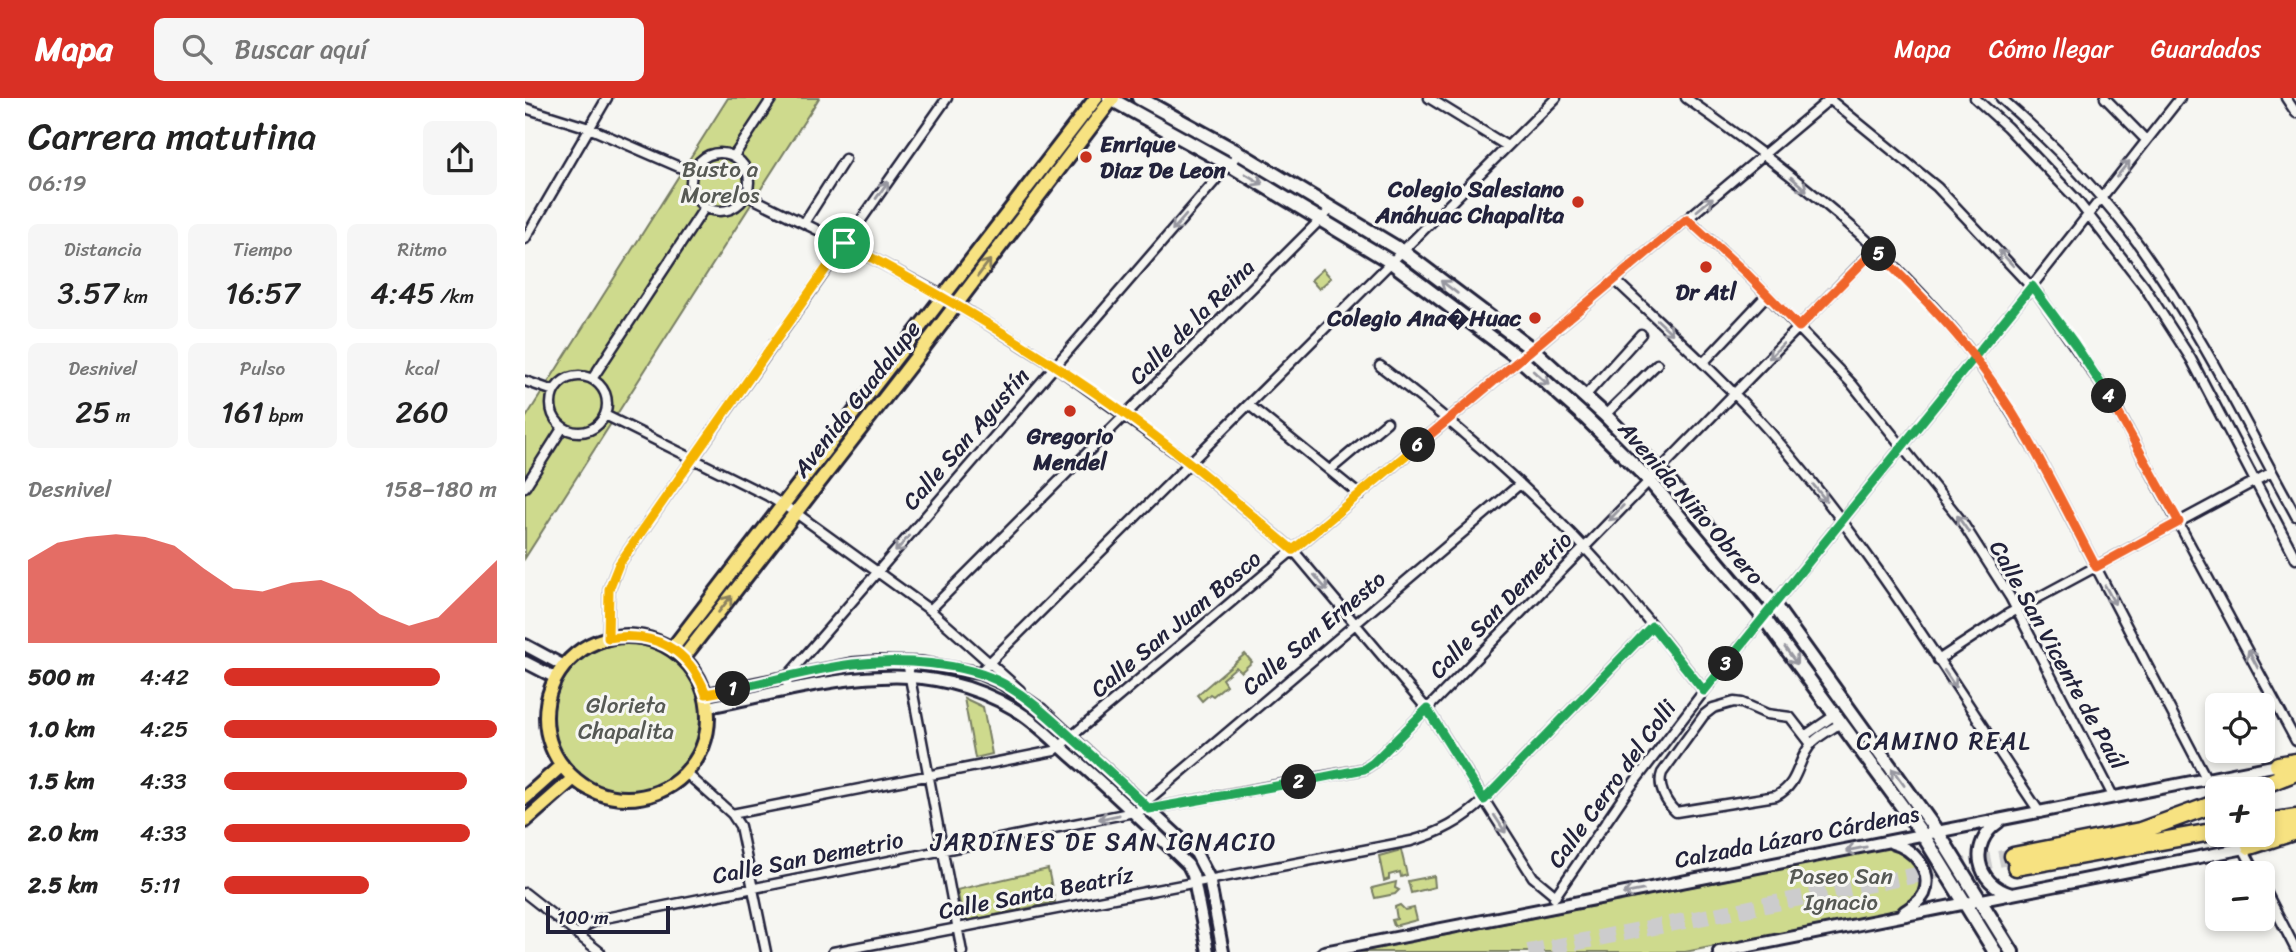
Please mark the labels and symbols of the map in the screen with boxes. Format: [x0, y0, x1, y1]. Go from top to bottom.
place label: Enrique Diaz De Leon [1100, 124, 1227, 191]
park label: Busto a Morelos [680, 149, 760, 216]
marker: Enrique Diaz De Leon [1078, 149, 1094, 165]
one-way arrow [2115, 161, 2130, 179]
place label: Colegio Salesiano Anáhuac Chapalita [1374, 169, 1565, 236]
one-way arrow [1243, 173, 1263, 187]
one-way arrow [1790, 176, 1808, 192]
one-way arrow [875, 181, 889, 200]
marker: Colegio Salesiano Anáhuac Chapalita [1570, 194, 1586, 210]
one-way arrow [1695, 196, 1713, 212]
pin [814, 213, 874, 273]
one-way arrow [1171, 214, 1187, 232]
pin: 5 [1861, 236, 1897, 272]
street label: Calle de la Reina [1119, 249, 1265, 395]
one-way arrow [1997, 250, 2014, 267]
one-way arrow [976, 259, 991, 278]
marker: Dr Atl [1698, 259, 1714, 275]
place label: Dr Atl [1676, 272, 1738, 313]
one-way arrow [1440, 280, 1459, 295]
place label: Colegio Ana�Huac [1326, 298, 1522, 339]
marker: Colegio Ana�Huac [1527, 310, 1543, 326]
street label: Avenida Guadalupe [782, 311, 932, 488]
one-way arrow [1656, 318, 1673, 335]
one-way arrow [1767, 342, 1784, 359]
street label: Calle San Agustín [892, 358, 1040, 520]
one-way arrow [1532, 370, 1550, 386]
pin: 4 [2091, 378, 2127, 414]
marker: Gregorio Mendel [1062, 403, 1078, 419]
street label: Avenida Niño Obrero [1607, 410, 1775, 595]
place label: Gregorio Mendel [1026, 416, 1113, 483]
pin: 6 [1401, 428, 1435, 462]
one-way arrow [1812, 483, 1828, 501]
one-way arrow [1608, 504, 1625, 521]
one-way arrow [1956, 515, 1970, 534]
street label: Calle San Demetrio [1419, 521, 1583, 689]
street label: Calle San Vicente de Paúl [1978, 532, 2139, 778]
one-way arrow [894, 534, 910, 552]
street label: Calle San Juan Bosco [1081, 539, 1271, 708]
street label: Calle San Ernesto [1232, 560, 1396, 706]
one-way arrow [1313, 574, 1329, 592]
one-way arrow [2104, 584, 2118, 605]
one-way arrow [718, 595, 733, 614]
pin: 3 [1709, 646, 1743, 682]
one-way arrow [1784, 646, 1799, 664]
one-way arrow [2246, 649, 2259, 670]
one-way arrow [1943, 669, 1958, 688]
pin: 1 [715, 672, 751, 706]
park label: Glorieta Chapalita [578, 685, 674, 752]
street label: Calle Cerro del Colli [1537, 690, 1688, 877]
district label: CAMINO REAL [1857, 720, 2031, 762]
pin: 2 [1281, 764, 1317, 800]
one-way arrow [1891, 768, 1905, 787]
street label: Calzada Lázaro Cárdenas [1671, 793, 1923, 881]
one-way arrow [1098, 811, 1121, 825]
one-way arrow [1493, 814, 1507, 834]
street label: Calle San Demetrio [709, 819, 907, 897]
district label: JARDINES DE SAN IGNACIO [929, 821, 1278, 863]
one-way arrow [1845, 842, 1868, 856]
street label: Calle Santa Beatríz [935, 854, 1138, 932]
park label: Paseo San Ignacio [1789, 856, 1893, 923]
one-way arrow [1622, 886, 1645, 900]
scale bar [546, 903, 670, 935]

